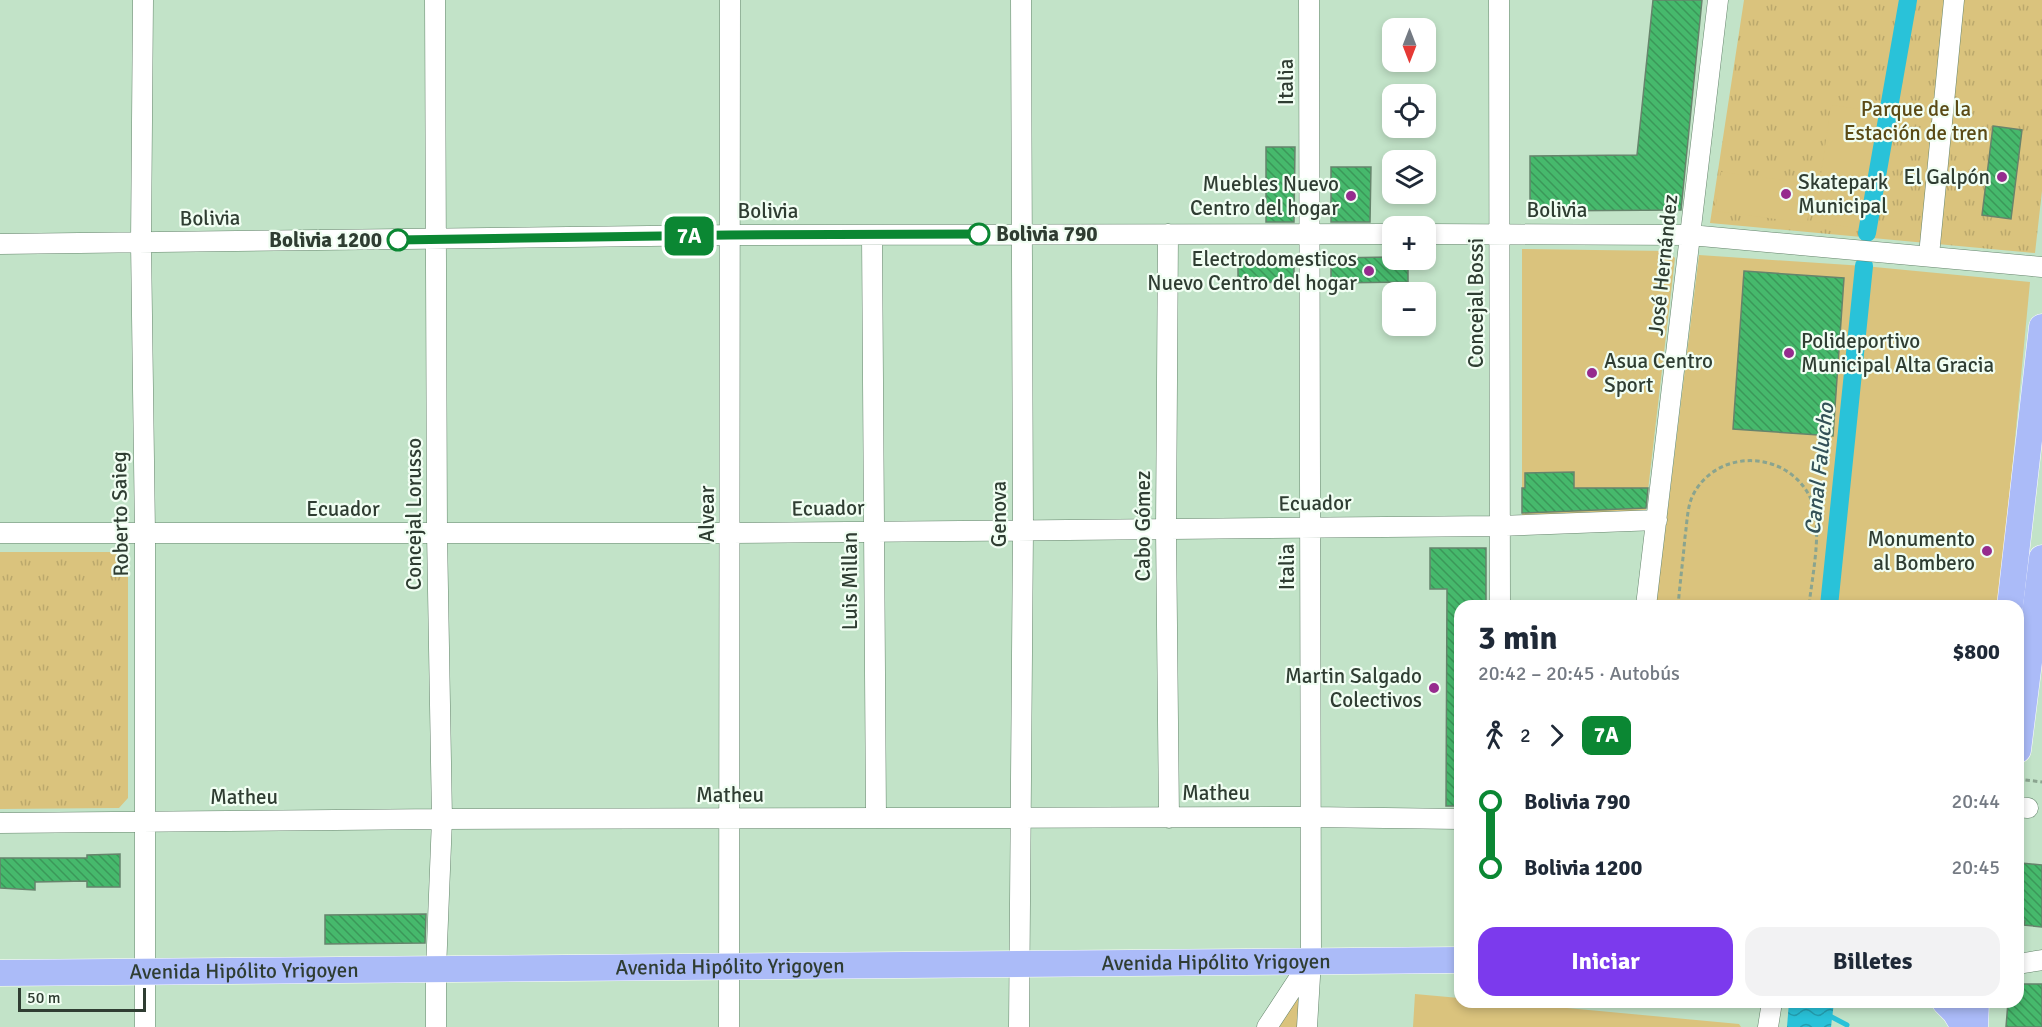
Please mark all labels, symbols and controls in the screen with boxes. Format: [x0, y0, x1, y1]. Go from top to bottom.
north arrow [1382, 18, 1436, 72]
map controls [1382, 18, 1436, 336]
street label: Italia [1273, 59, 1299, 105]
button: locate [1382, 84, 1436, 138]
park label: Parque de la Estación de tren [1844, 96, 1988, 146]
button: layers [1382, 150, 1436, 204]
place label: El Galpón [1904, 164, 1990, 190]
place label: Skatepark Municipal [1798, 169, 1889, 219]
marker: El Galpón [1995, 170, 2009, 184]
place label: Muebles Nuevo Centro del hogar [1190, 171, 1339, 221]
marker: Skatepark Municipal [1779, 187, 1793, 201]
marker: Muebles Nuevo Centro del hogar [1344, 189, 1358, 203]
street label: José Hernández [1643, 193, 1683, 337]
street label: Bolivia [1527, 197, 1587, 223]
street label: Bolivia [738, 198, 798, 224]
street label: Bolivia [179, 204, 241, 232]
line badge: 7A [662, 216, 716, 256]
button: + [1382, 216, 1436, 270]
place label: Bolivia 790 [996, 221, 1098, 247]
text: 7A [677, 223, 701, 249]
marker: Bolivia 790 [968, 223, 990, 245]
place label: Bolivia 1200 [269, 227, 382, 253]
marker: Bolivia 1200 [387, 229, 409, 251]
street label: Concejal Bossi [1463, 238, 1489, 368]
place label: Electrodomesticos Nuevo Centro del hogar [1147, 246, 1357, 296]
marker: Electrodomesticos Nuevo Centro del hogar [1362, 264, 1376, 278]
button: − [1382, 282, 1436, 336]
place label: Polideportivo Municipal Alta Gracia [1801, 328, 1994, 378]
marker: Polideportivo Municipal Alta Gracia [1782, 346, 1796, 360]
place label: Asua Centro Sport [1604, 348, 1713, 398]
marker: Asua Centro Sport [1585, 366, 1599, 380]
water label: Canal Falucho [1799, 400, 1840, 536]
street label: Concejal Lorusso [401, 438, 427, 590]
street label: Roberto Saieg [106, 451, 134, 577]
street label: Cabo Gómez [1130, 471, 1156, 581]
street label: Genova [986, 481, 1012, 547]
street label: Alvear [694, 485, 720, 542]
street label: Ecuador [1278, 489, 1352, 517]
street label: Ecuador [791, 494, 865, 522]
street label: Ecuador [306, 496, 380, 522]
place label: Monumento al Bombero [1867, 526, 1975, 576]
street label: Luis Millan [837, 532, 863, 630]
street label: Italia [1274, 544, 1300, 590]
marker: Monumento al Bombero [1980, 544, 1994, 558]
text: 3 min [1478, 618, 1558, 659]
text: $800 [1952, 638, 2000, 665]
text: 20:42 – 20:45 · Autobús [1478, 661, 1680, 686]
place label: Martin Salgado Colectivos [1285, 663, 1422, 713]
marker: Martin Salgado Colectivos [1427, 681, 1441, 695]
icon: walk [1478, 719, 1511, 752]
icon: forward [1540, 719, 1573, 752]
text: 7A [1594, 722, 1619, 748]
text: 2 [1520, 723, 1531, 748]
street label: Matheu [1182, 780, 1250, 806]
street label: Matheu [696, 782, 764, 808]
street label: Matheu [210, 784, 278, 810]
text: Bolivia 790 [1524, 788, 1630, 815]
text: 20:44 [1951, 789, 2000, 814]
text: Bolivia 1200 [1524, 854, 1642, 881]
text: 20:45 [1951, 855, 2000, 880]
button: Iniciar [1478, 927, 1733, 996]
button: Billetes [1745, 927, 2000, 996]
street label: Avenida Hipólito Yrigoyen [1101, 948, 1331, 976]
street label: Avenida Hipólito Yrigoyen [615, 952, 845, 981]
street label: Avenida Hipólito Yrigoyen [129, 957, 359, 985]
scale bar [18, 985, 146, 1012]
text: 50 m [27, 988, 61, 1008]

